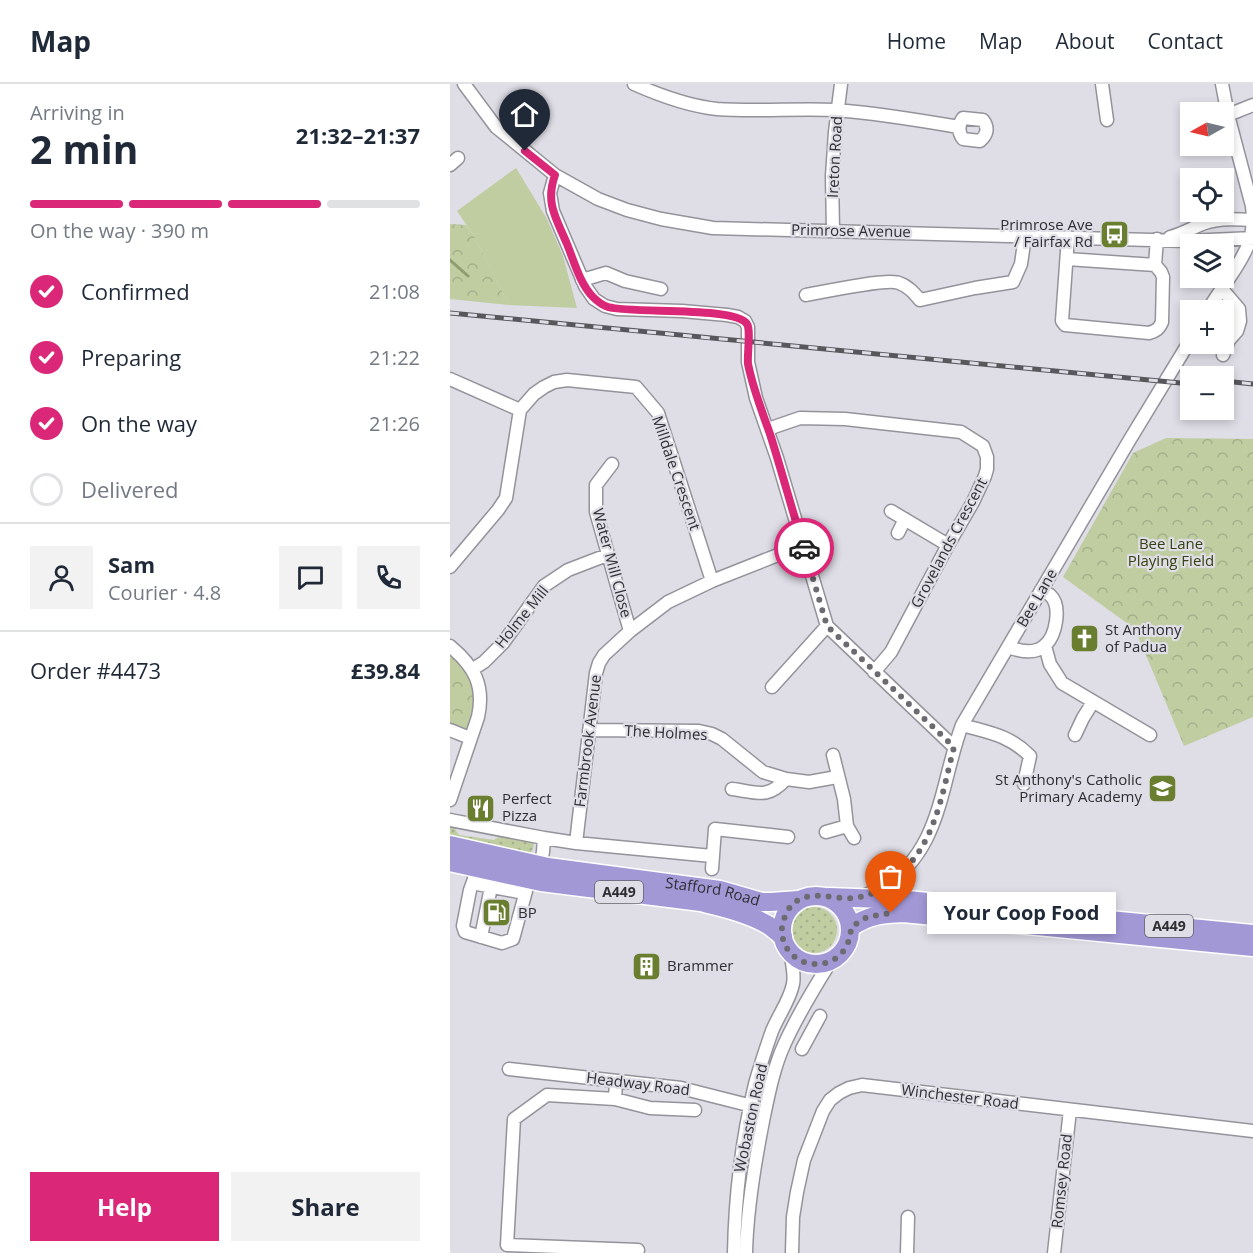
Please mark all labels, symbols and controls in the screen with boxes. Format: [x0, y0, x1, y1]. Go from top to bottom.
text: Map [30, 22, 91, 60]
text: Home [887, 27, 946, 55]
text: Map [979, 27, 1022, 55]
text: About [1055, 27, 1115, 55]
text: Contact [1148, 27, 1223, 55]
pin [499, 89, 550, 151]
icon: home [508, 98, 541, 131]
text: Arriving in [30, 99, 125, 126]
north arrow [1180, 102, 1234, 156]
map controls [1180, 102, 1234, 420]
street label: Ireton Road [822, 115, 846, 198]
text: 21:32–21:37 [296, 120, 420, 150]
text: 2 min [30, 122, 138, 175]
button: locate [1180, 168, 1234, 222]
place label: Primrose Ave / Fairfax Rd [1000, 214, 1093, 251]
text: On the way · 390 m [30, 217, 209, 244]
bus stop icon: Primrose Ave / Fairfax Rd [1098, 218, 1130, 250]
street label: Primrose Avenue [791, 219, 911, 241]
button: layers [1180, 234, 1234, 288]
icon: check [30, 275, 63, 308]
text: Confirmed [81, 276, 190, 306]
text: 21:08 [369, 278, 420, 305]
button: + [1180, 300, 1234, 354]
icon: check [30, 341, 63, 374]
text: Preparing [81, 342, 181, 372]
text: 21:22 [369, 344, 420, 371]
button: − [1180, 366, 1234, 420]
icon: check [30, 407, 63, 440]
text: On the way [81, 408, 197, 438]
text: 21:26 [369, 410, 420, 437]
street label: Milldale Crescent [648, 413, 706, 533]
text: Delivered [81, 474, 179, 504]
street label: Grovelands Crescent [905, 474, 991, 611]
street label: Water Mill Close [589, 506, 637, 620]
courier [774, 518, 834, 578]
icon: car [788, 532, 821, 565]
park label: Bee Lane Playing Field [1128, 533, 1214, 570]
button: person [30, 546, 93, 609]
button: chat [279, 546, 342, 609]
button: phone [357, 546, 420, 609]
text: Sam [108, 549, 155, 579]
street label: Bee Lane [1011, 565, 1061, 630]
text: Courier · 4.8 [108, 579, 221, 606]
street label: Holme Mill [490, 581, 553, 652]
place label: St Anthony of Padua [1105, 619, 1182, 656]
church icon: St Anthony of Padua [1068, 623, 1100, 655]
text: Order #4473 [30, 655, 161, 685]
text: £39.84 [351, 655, 420, 685]
street label: Farmbrook Avenue [569, 673, 605, 808]
street label: The Holmes [624, 720, 708, 744]
place label: St Anthony's Catholic Primary Academy [995, 769, 1142, 806]
school or university icon: St Anthony's Catholic Primary Academy [1147, 773, 1179, 805]
place label: Perfect Pizza [502, 788, 552, 825]
restaurant icon: Perfect Pizza [465, 792, 497, 824]
pin [865, 851, 916, 913]
icon: bag [874, 860, 907, 893]
street label: Stafford Road [664, 872, 763, 910]
road number: A449 [595, 881, 643, 903]
callout: Your Coop Food [927, 892, 1116, 934]
fuel station icon: BP [481, 897, 513, 929]
text: Your Coop Food [943, 899, 1100, 926]
place label: BP [518, 902, 537, 922]
road number: A449 [1145, 915, 1193, 937]
building icon: Brammer [630, 950, 662, 982]
place label: Brammer [667, 955, 733, 975]
street label: Wobaston Road [729, 1062, 771, 1174]
street label: Headway Road [585, 1067, 691, 1099]
street label: Winchester Road [900, 1079, 1020, 1113]
street label: Romsey Road [1046, 1133, 1076, 1229]
button: Help [30, 1172, 219, 1241]
button: Share [231, 1172, 420, 1241]

